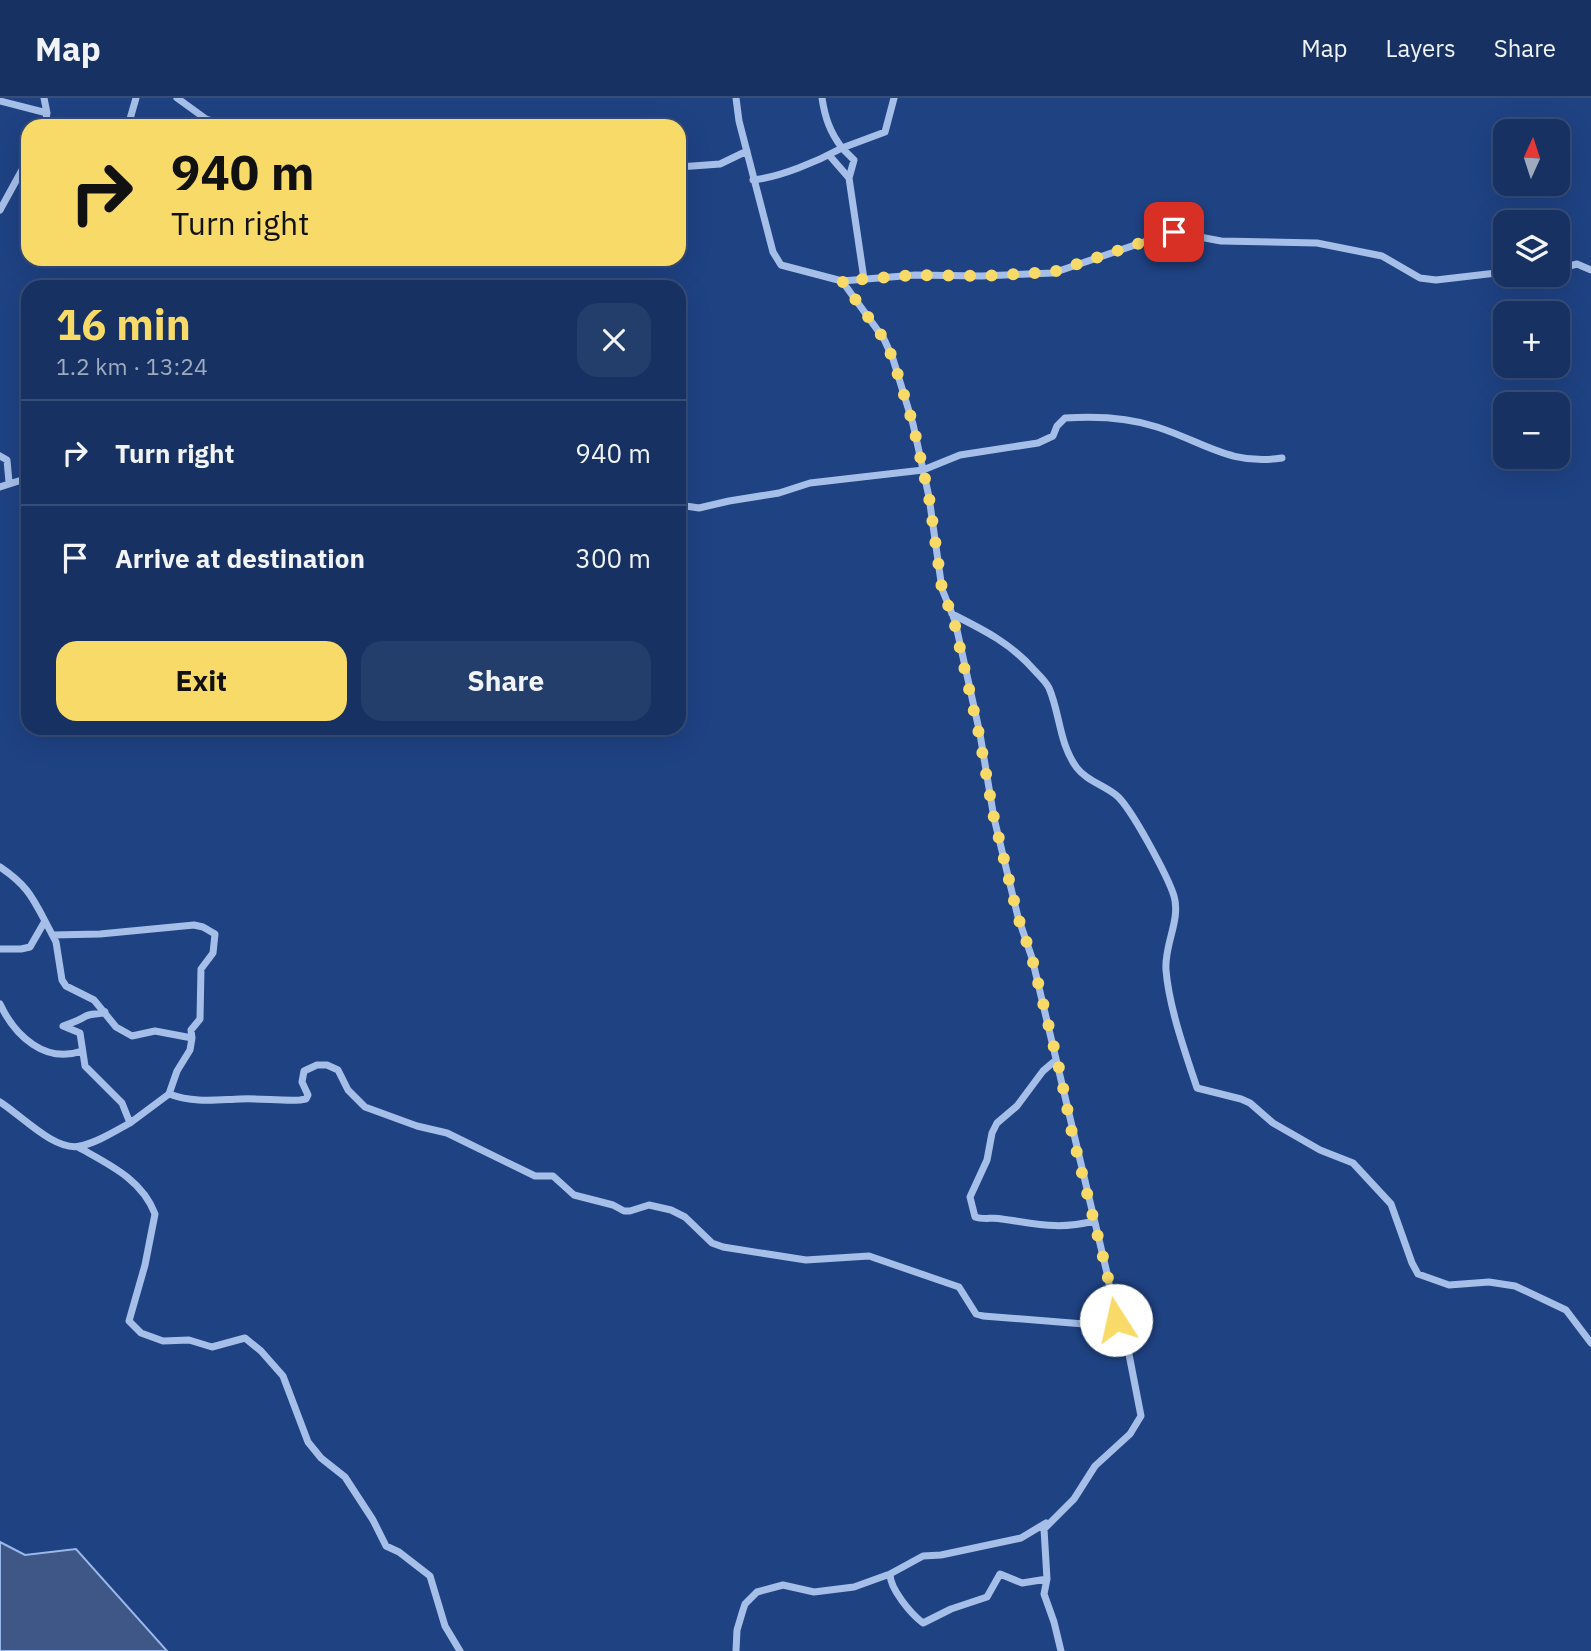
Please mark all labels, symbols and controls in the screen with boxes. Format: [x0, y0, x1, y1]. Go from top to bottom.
text: Map [35, 27, 101, 70]
text: Map [1301, 32, 1348, 64]
text: Layers [1386, 32, 1456, 64]
text: Share [1494, 32, 1556, 64]
north arrow [1493, 119, 1570, 196]
map controls [1493, 119, 1570, 469]
text: 940 m [171, 140, 315, 203]
icon: right [56, 147, 147, 238]
text: Turn right [171, 202, 309, 244]
pin [1144, 202, 1204, 262]
button: layers [1493, 210, 1570, 287]
icon: arrive [1155, 213, 1193, 251]
text: 16 min [56, 297, 191, 352]
button: + [1493, 301, 1570, 378]
button: close [577, 303, 651, 377]
text: 1.2 km · 13:24 [56, 351, 208, 381]
button: − [1493, 392, 1570, 469]
icon: right [56, 434, 94, 472]
text: Turn right [115, 436, 234, 470]
text: 940 m [575, 436, 651, 470]
icon: arrive [56, 539, 94, 577]
text: Arrive at destination [115, 541, 365, 575]
text: 300 m [575, 541, 651, 575]
button: Exit [56, 641, 347, 721]
button: Share [361, 641, 651, 721]
position arrow [1079, 1283, 1153, 1357]

